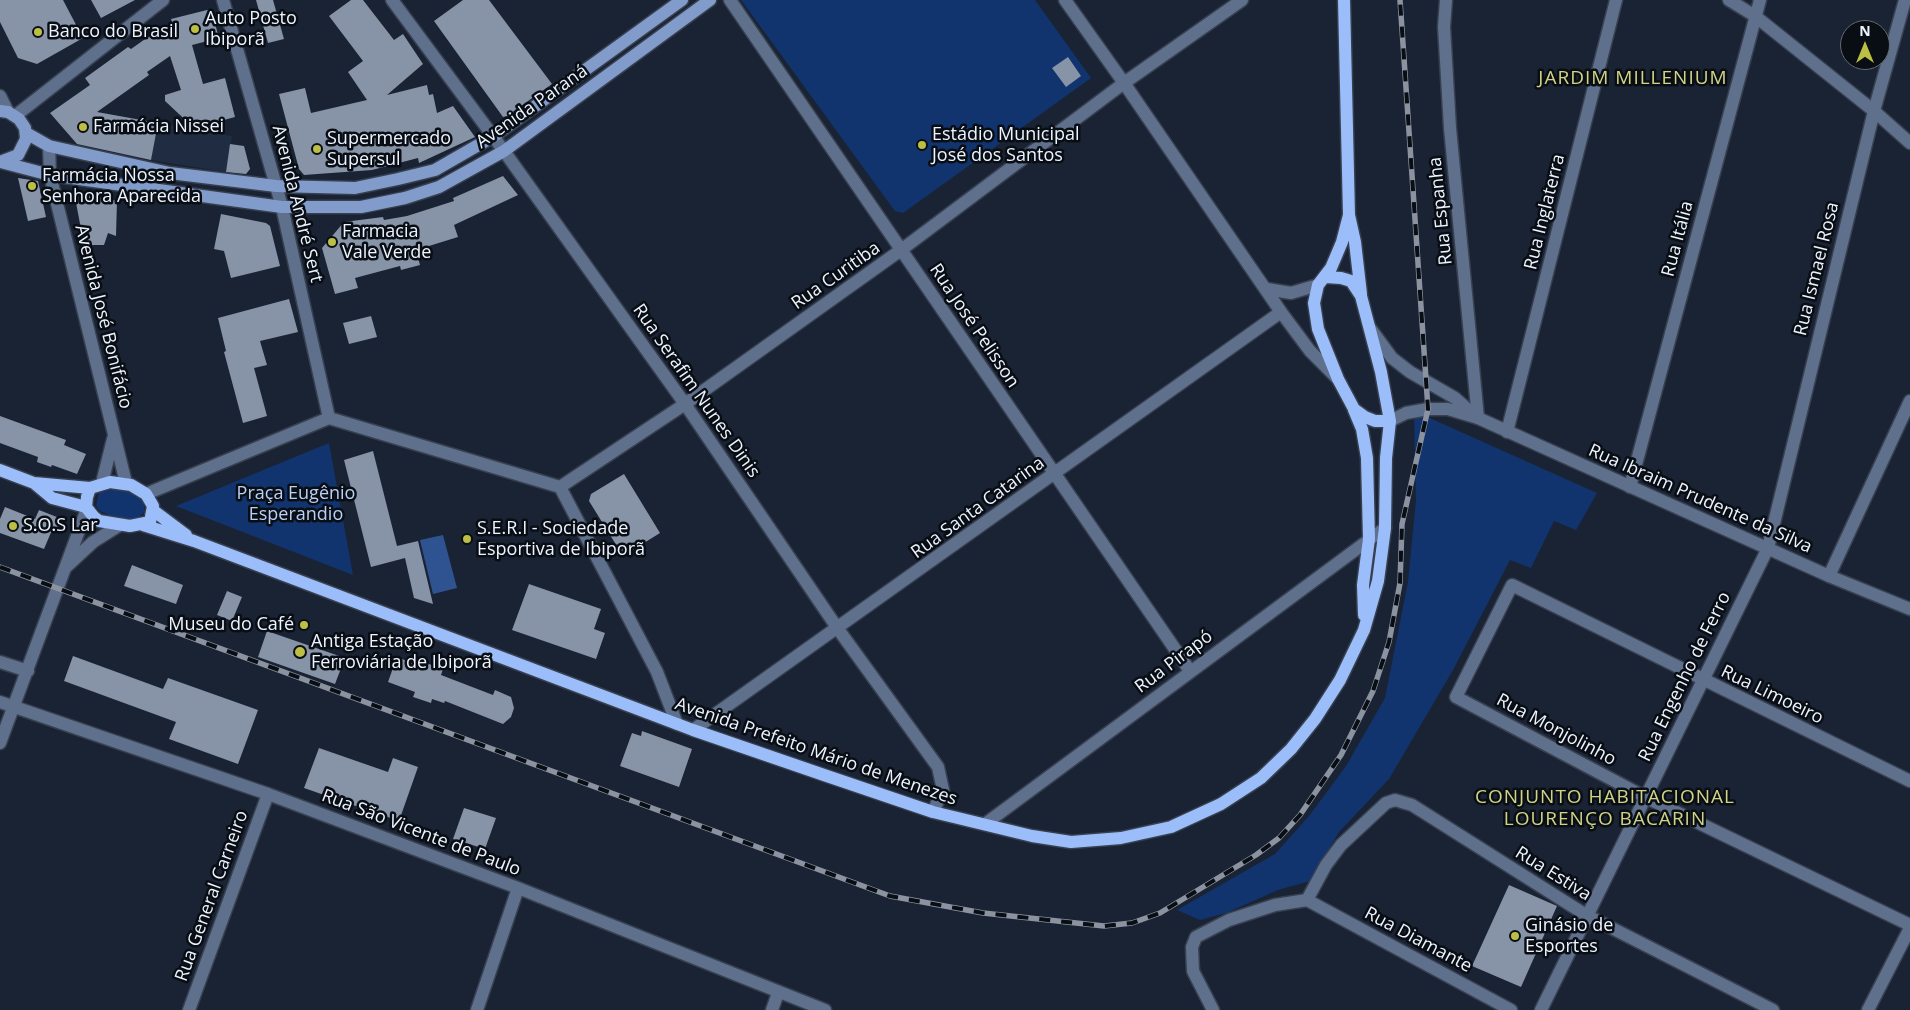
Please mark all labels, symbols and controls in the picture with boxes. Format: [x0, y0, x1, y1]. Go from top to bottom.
place label: Auto Posto Ibiporã [205, 8, 297, 50]
north arrow [1840, 20, 1890, 70]
place label: Banco do Brasil [48, 21, 178, 43]
text: N [1859, 21, 1871, 40]
marker: Auto Posto Ibiporã [189, 23, 201, 35]
marker: Banco do Brasil [32, 26, 44, 38]
street label: Avenida Paraná [472, 61, 592, 153]
district label: JARDIM MILLENIUM [1536, 68, 1730, 90]
place label: Farmácia Nissei [93, 116, 224, 138]
marker: Farmácia Nissei [77, 121, 89, 133]
street label: Avenida André Sert [267, 123, 327, 285]
place label: Estádio Municipal José dos Santos [932, 124, 1080, 166]
place label: Supermercado Supersul [327, 128, 451, 170]
marker: Estádio Municipal José dos Santos [916, 139, 928, 151]
marker: Supermercado Supersul [311, 143, 323, 155]
street label: Rua Inglaterra [1520, 152, 1570, 272]
street label: Rua Espanha [1425, 156, 1457, 266]
place label: Farmácia Nossa Senhora Aparecida [42, 165, 201, 208]
marker: Farmácia Nossa Senhora Aparecida [26, 180, 38, 192]
street label: Rua Itália [1658, 199, 1698, 279]
street label: Rua Ismael Rosa [1790, 200, 1844, 338]
place label: Farmacia Vale Verde [342, 221, 431, 264]
street label: Avenida José Bonifácio [70, 223, 136, 411]
marker: Farmacia Vale Verde [326, 236, 338, 248]
street label: Rua Curitiba [788, 238, 884, 314]
street label: Rua José Pelisson [925, 260, 1023, 392]
street label: Rua Serafim Nunes Dinis [628, 300, 764, 482]
street label: Rua Ibraim Prudente da Silva [1585, 440, 1815, 558]
street label: Rua Santa Catarina [907, 452, 1049, 564]
park label: Praça Eugênio Esperandio [237, 483, 355, 526]
place label: S.O.S Lar [23, 515, 98, 537]
place label: S.E.R.I - Sociedade Esportiva de Ibiporã [477, 518, 645, 560]
marker: S.O.S Lar [7, 520, 19, 532]
marker: S.E.R.I - Sociedade Esportiva de Ibiporã [461, 533, 473, 545]
street label: Rua Engenho de Ferro [1635, 589, 1735, 765]
place label: Museu do Café [168, 614, 294, 636]
marker: Museu do Café [298, 619, 310, 631]
street label: Rua Pirapó [1131, 626, 1217, 698]
place label: Antiga Estação Ferroviária de Ibiporã [311, 631, 492, 674]
marker: Antiga Estação Ferroviária de Ibiporã [293, 645, 307, 659]
street label: Rua Limoeiro [1717, 661, 1827, 729]
street label: Rua Monjolinho [1493, 689, 1619, 771]
street label: Avenida Prefeito Mário de Menezes [672, 694, 960, 810]
street label: Rua São Vicente de Paulo [318, 785, 524, 881]
district label: CONJUNTO HABITACIONAL LOURENÇO BACARIN [1472, 787, 1738, 831]
street label: Rua General Carneiro [171, 808, 253, 984]
street label: Rua Estiva [1511, 842, 1595, 906]
street label: Rua Diamante [1361, 903, 1475, 977]
place label: Ginásio de Esportes [1525, 915, 1613, 958]
marker: Ginásio de Esportes [1509, 930, 1521, 942]

